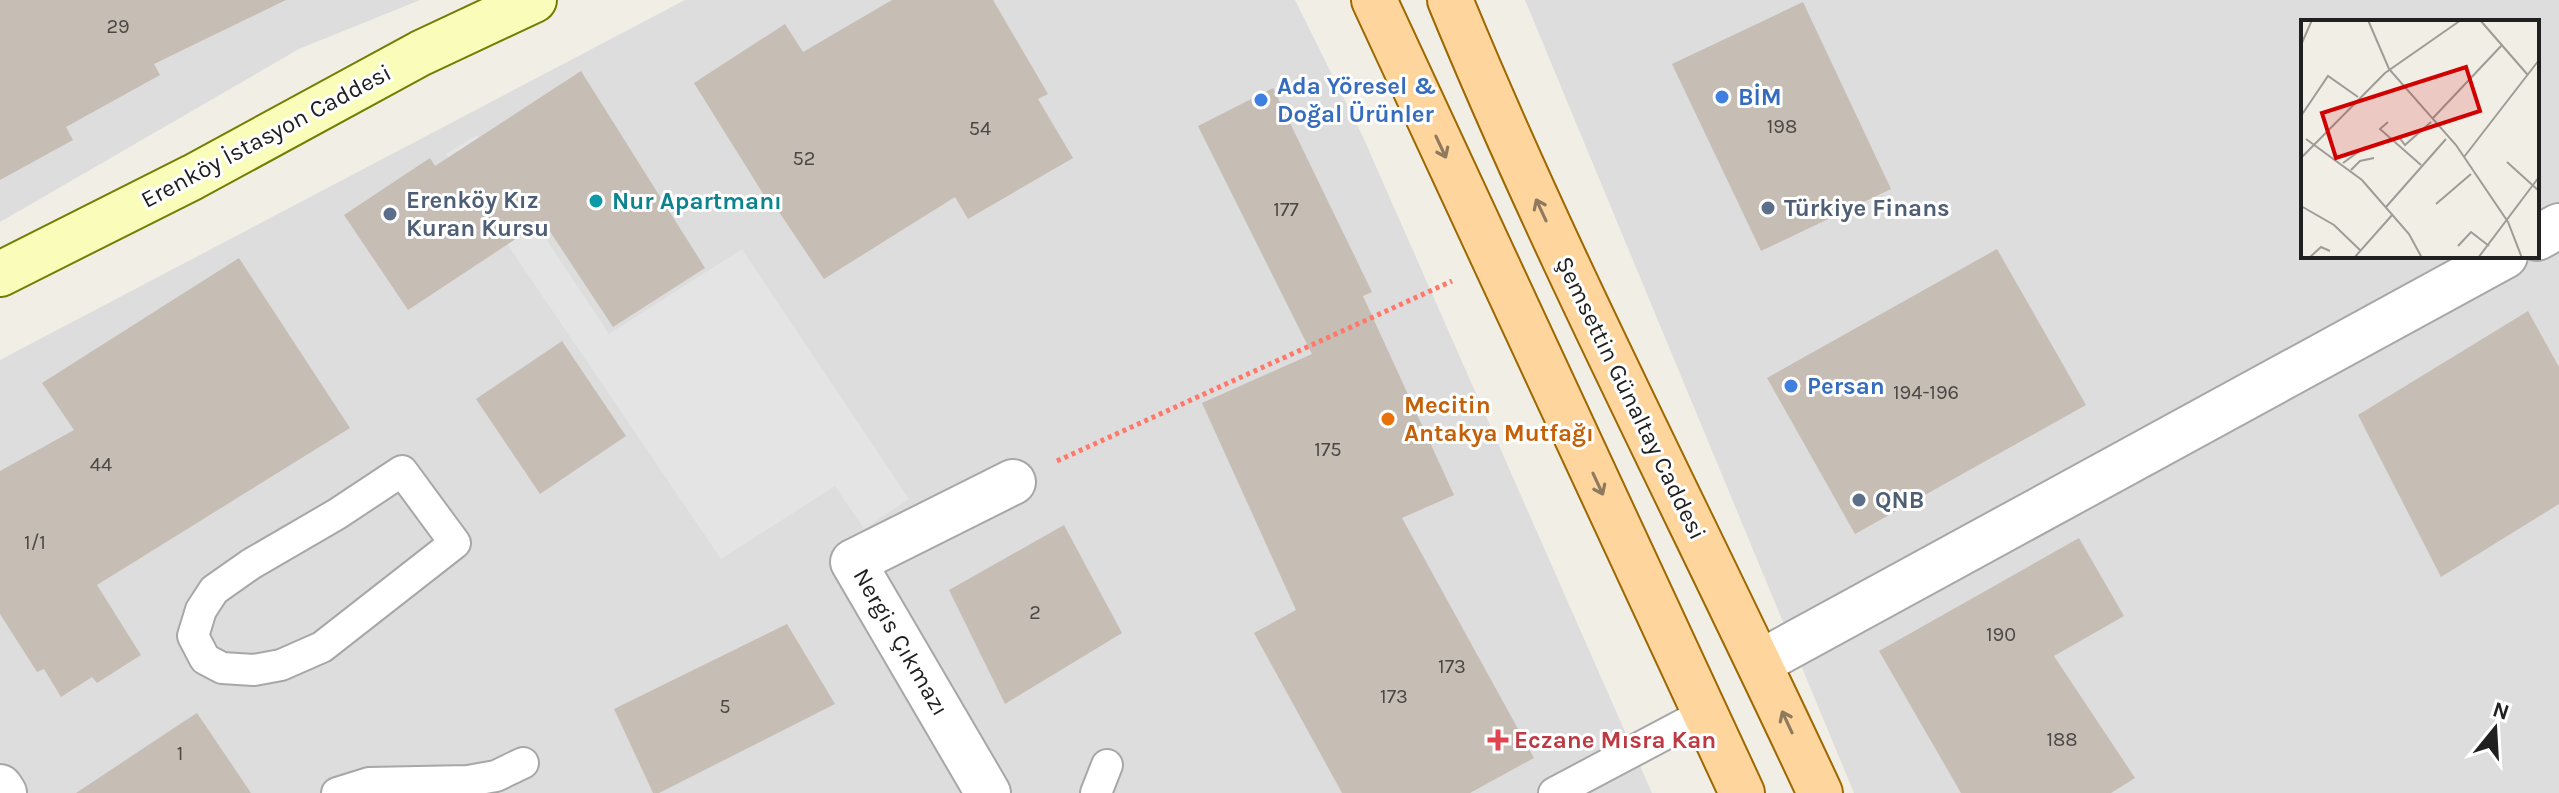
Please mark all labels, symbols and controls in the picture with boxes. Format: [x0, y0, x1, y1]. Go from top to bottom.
house number: 29 [106, 15, 130, 38]
inset map [2301, 20, 2539, 258]
street label: Erenköy İstasyon Caddesi [136, 58, 396, 214]
place label: Ada Yöresel & Doğal Ürünler [1277, 72, 1437, 128]
place label: BİM [1738, 83, 1782, 111]
marker: BİM [1713, 88, 1731, 106]
marker: Ada Yöresel & Doğal Ürünler [1252, 91, 1270, 109]
house number: 198 [1767, 115, 1797, 138]
house number: 54 [969, 117, 991, 140]
one-way arrow [1434, 135, 1449, 159]
house number: 52 [793, 147, 815, 170]
place label: Erenköy Kız Kuran Kursu [406, 186, 549, 242]
place label: Nur Apartmanı [612, 187, 782, 215]
marker: Nur Apartmanı [587, 192, 605, 210]
place label: Türkiye Finans [1784, 194, 1950, 222]
house number: 177 [1273, 198, 1299, 221]
one-way arrow [1533, 199, 1548, 223]
marker: Türkiye Finans [1759, 199, 1777, 217]
marker: Erenköy Kız Kuran Kursu [381, 205, 399, 223]
street label: Şemsettin Günaltay Caddesi [1550, 252, 1712, 544]
place label: Persan [1807, 372, 1885, 400]
marker: Persan [1782, 377, 1800, 395]
house number: 194-196 [1893, 381, 1959, 404]
place label: Mecitin Antakya Mutfağı [1404, 391, 1594, 447]
marker: Mecitin Antakya Mutfağı [1379, 410, 1397, 428]
house number: 175 [1314, 438, 1342, 461]
house number: 44 [90, 453, 112, 476]
one-way arrow [1592, 472, 1607, 496]
place label: QNB [1875, 486, 1924, 514]
marker: QNB [1850, 491, 1868, 509]
house number: 1/1 [24, 531, 46, 554]
street label: Nergis Çıkmazı [847, 563, 955, 721]
house number: 2 [1029, 601, 1041, 624]
house number: 190 [1986, 623, 2016, 646]
house number: 173 [1438, 655, 1466, 678]
house number: 173 [1380, 685, 1408, 708]
north arrow [2455, 689, 2535, 769]
house number: 5 [719, 695, 731, 718]
text: N [2489, 696, 2512, 726]
one-way arrow [1779, 711, 1794, 735]
place label: Eczane Mısra Kan [1514, 726, 1716, 754]
house number: 188 [2046, 728, 2078, 751]
marker: Eczane Mısra Kan [1489, 731, 1507, 749]
house number: 1 [177, 742, 183, 765]

